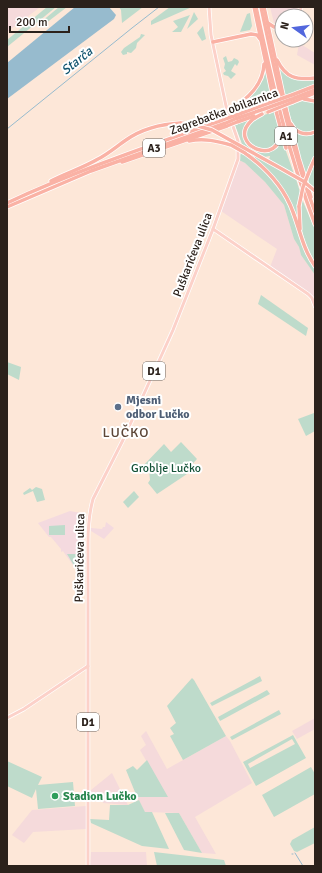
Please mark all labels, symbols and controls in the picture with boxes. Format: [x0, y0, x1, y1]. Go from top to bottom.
scale bar [10, 8, 69, 34]
north arrow [274, 8, 314, 48]
text: 200 m [16, 15, 48, 30]
text: N [278, 20, 292, 31]
water label: Starča [58, 43, 96, 78]
street label: Zagrebačka obilaznica [168, 85, 280, 139]
road number: A1 [275, 127, 297, 145]
road number: A3 [143, 139, 165, 157]
street label: Puškarićeva ulica [170, 211, 216, 299]
road number: D1 [143, 362, 165, 380]
place label: Mjesni odbor Lučko [126, 393, 190, 422]
marker: Mjesni odbor Lučko [113, 402, 123, 412]
district label: LUČKO [102, 424, 150, 441]
park label: Groblje Lučko [131, 461, 201, 476]
street label: Puškarićeva ulica [72, 513, 88, 603]
road number: D1 [77, 713, 99, 731]
place label: Stadion Lučko [63, 789, 137, 804]
marker: Stadion Lučko [50, 791, 60, 801]

